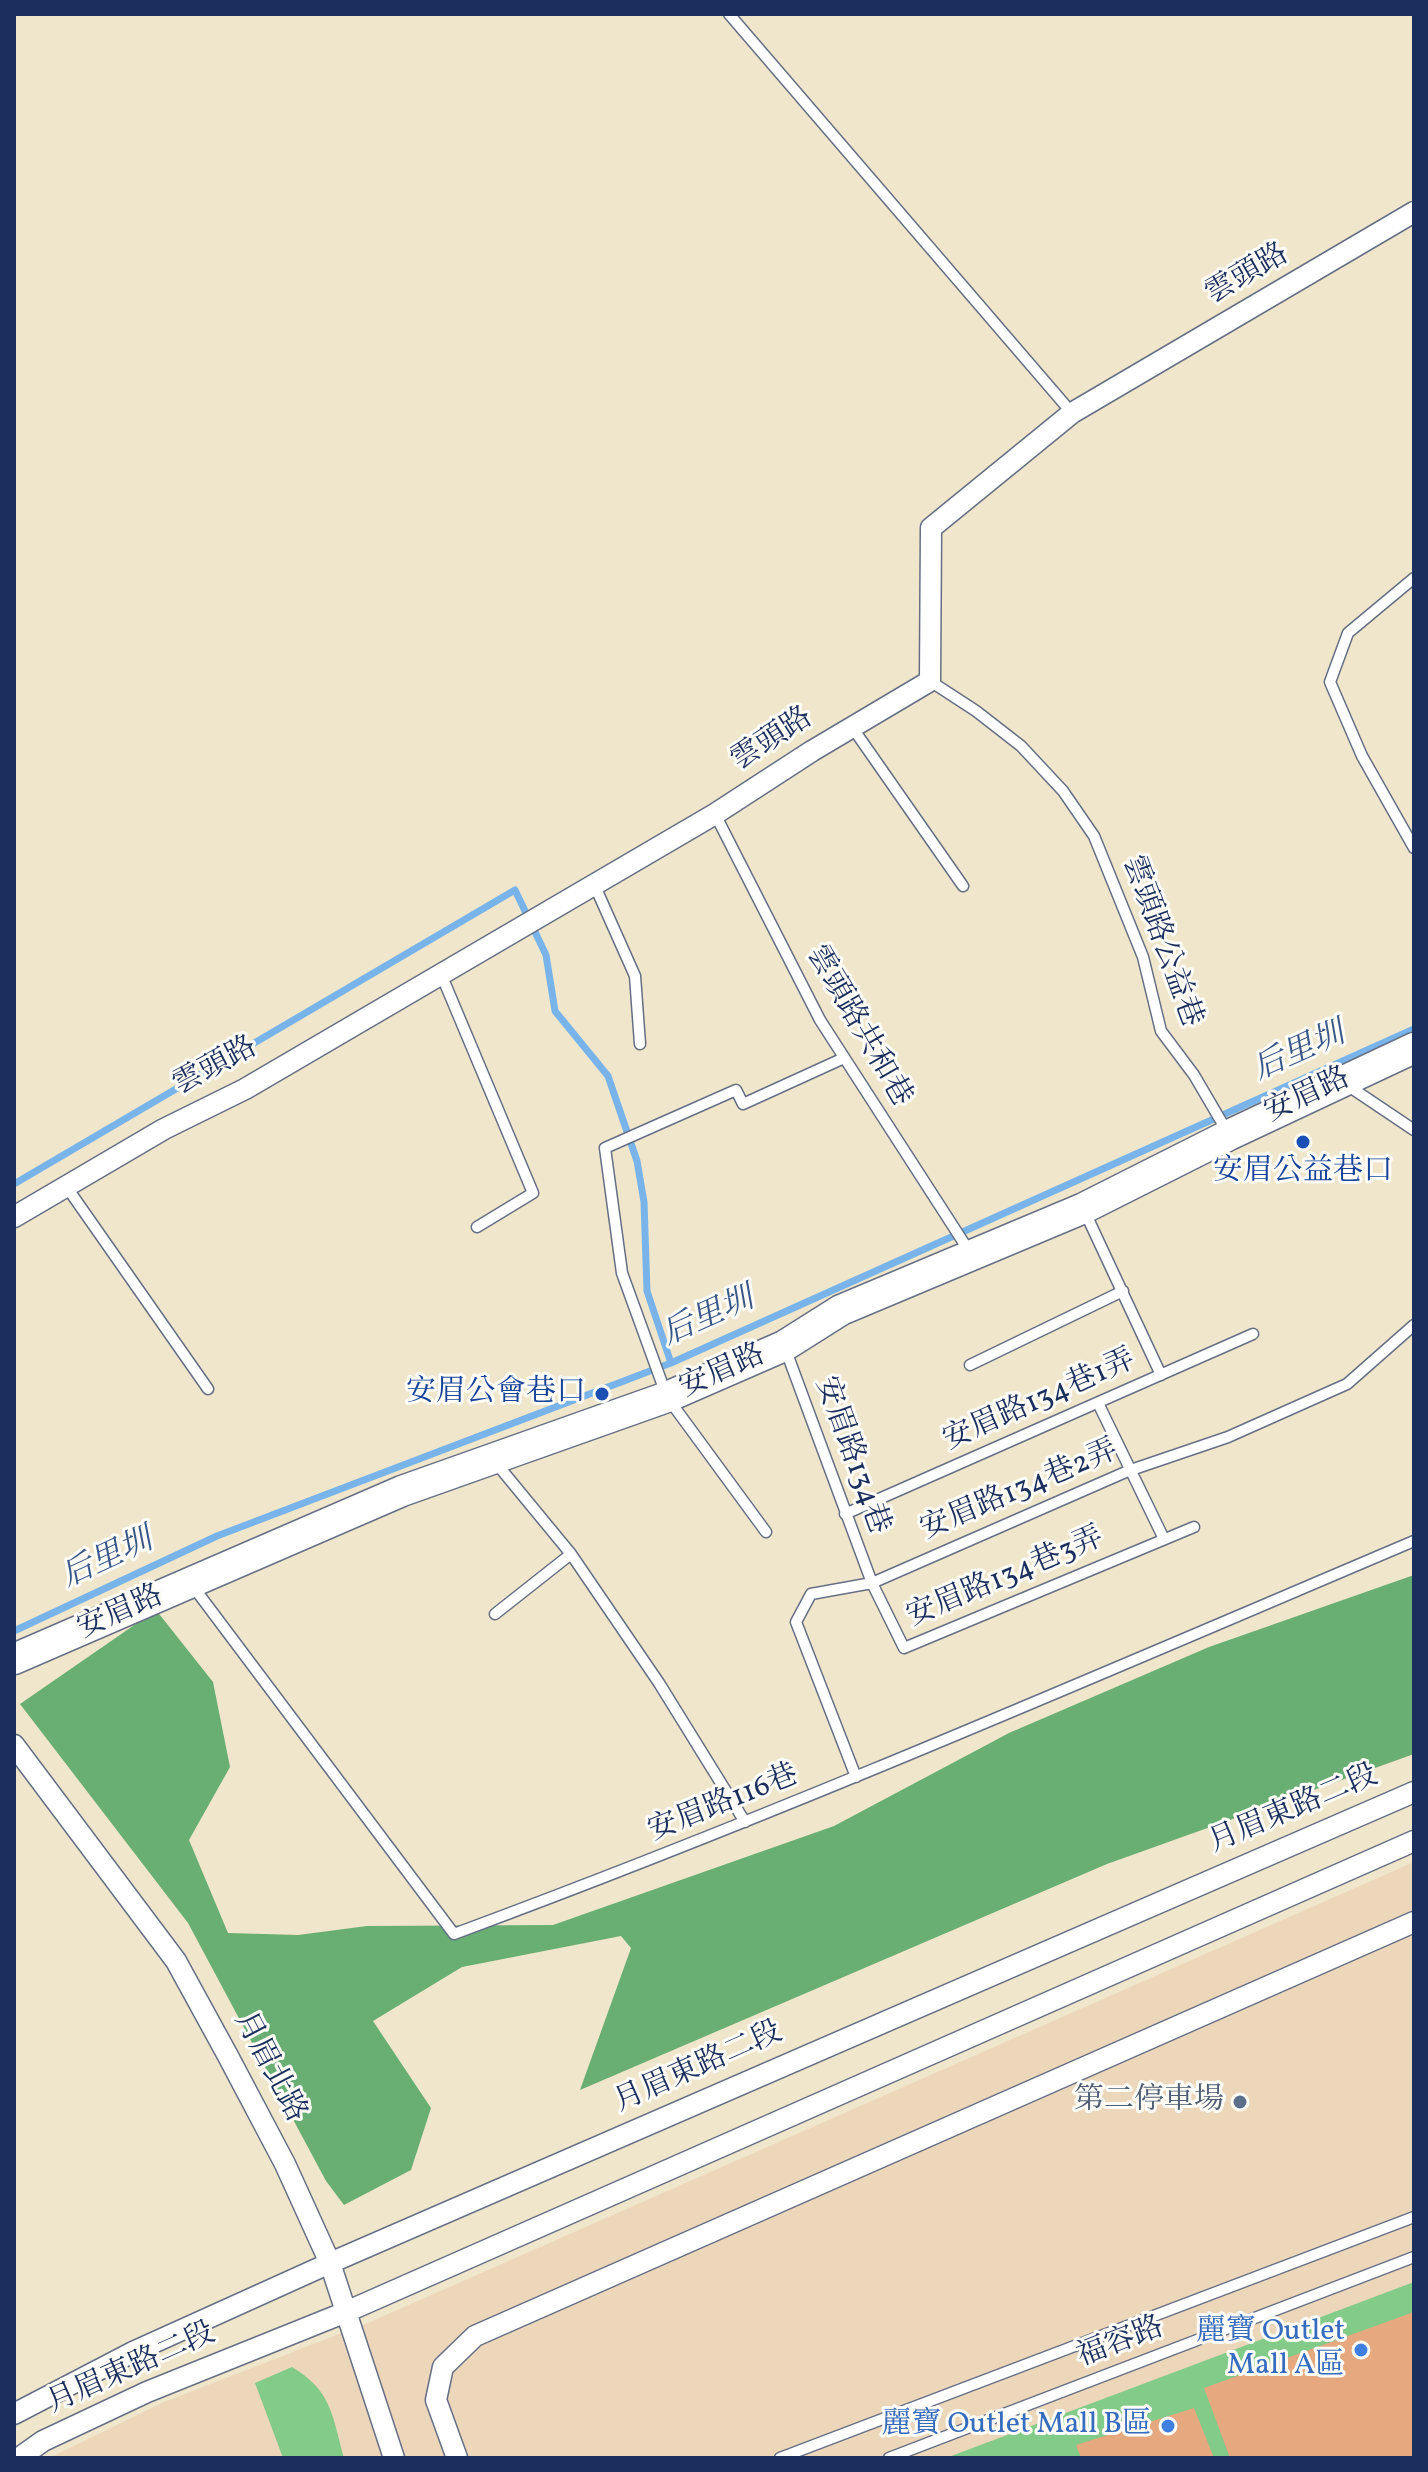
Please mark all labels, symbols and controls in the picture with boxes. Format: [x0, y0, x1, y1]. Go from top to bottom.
street label: 雲頭路 [1200, 238, 1296, 314]
street label: 雲頭路 [725, 701, 821, 781]
street label: 雲頭路公益巷 [1112, 851, 1208, 1033]
street label: 雲頭路共和巷 [796, 940, 918, 1114]
water label: 后里圳 [1248, 1017, 1352, 1091]
street label: 雲頭路 [168, 1031, 264, 1105]
street label: 安眉路 [1260, 1062, 1356, 1132]
marker: 安眉公益巷口 [1294, 1133, 1312, 1151]
place label: 安眉公益巷口 [1213, 1155, 1393, 1191]
water label: 后里圳 [657, 1282, 761, 1356]
street label: 安眉路 [675, 1338, 771, 1408]
street label: 安眉路134巷1弄 [938, 1344, 1142, 1460]
street label: 安眉路134巷 [805, 1372, 895, 1540]
place label: 安眉公會巷口 [406, 1376, 586, 1412]
marker: 安眉公會巷口 [593, 1385, 611, 1403]
street label: 安眉路134巷2弄 [916, 1434, 1124, 1550]
street label: 安眉路134巷3弄 [902, 1521, 1110, 1637]
water label: 后里圳 [56, 1523, 160, 1599]
street label: 安眉路 [73, 1579, 169, 1649]
street label: 安眉路116巷 [644, 1759, 804, 1851]
street label: 月眉東路二段 [1204, 1759, 1384, 1863]
street label: 月眉北路 [224, 2007, 312, 2129]
street label: 月眉東路二段 [609, 2016, 789, 2122]
place label: 第二停車場 [1074, 2084, 1224, 2120]
marker: 第二停車場 [1231, 2093, 1249, 2111]
street label: 福容路 [1073, 2311, 1169, 2377]
place label: 麗寶 Outlet Mall A區 [1196, 2315, 1345, 2386]
street label: 月眉東路二段 [42, 2317, 222, 2423]
marker: 麗寶 Outlet Mall A區 [1352, 2341, 1370, 2359]
place label: 麗寶 Outlet Mall B區 [881, 2408, 1152, 2444]
marker: 麗寶 Outlet Mall B區 [1159, 2417, 1177, 2435]

